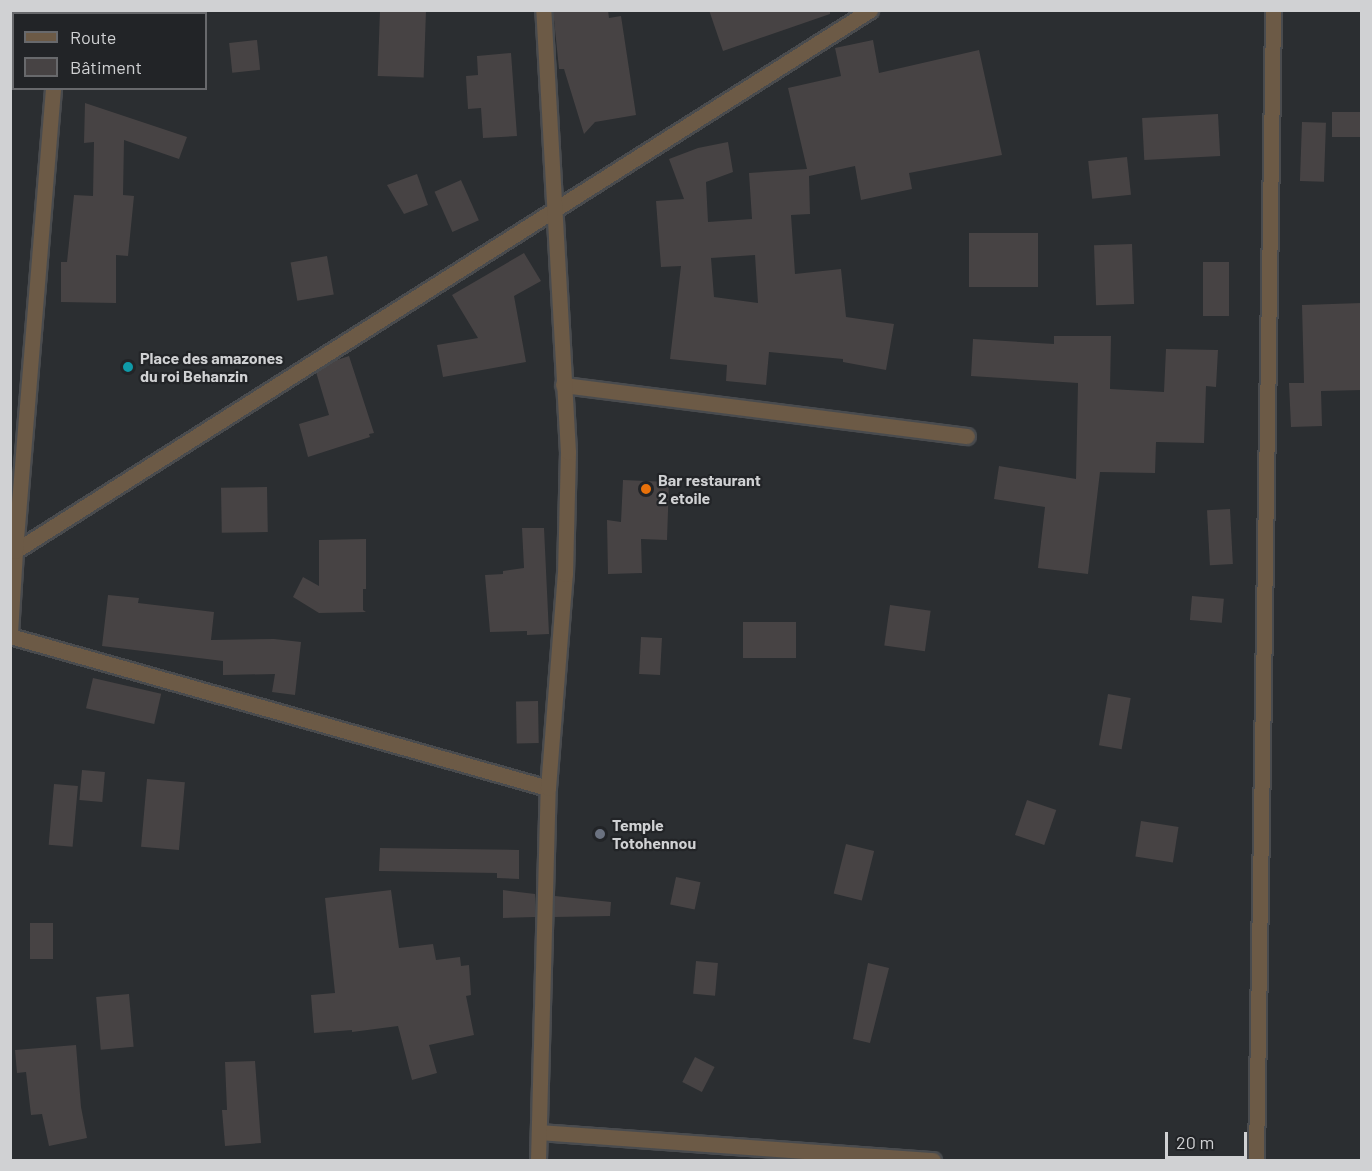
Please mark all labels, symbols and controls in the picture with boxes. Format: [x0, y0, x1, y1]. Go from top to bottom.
legend [12, 12, 207, 90]
text: Route [70, 26, 116, 48]
text: Bâtiment [70, 56, 142, 78]
place label: Place des amazones du roi Behanzin [140, 348, 283, 386]
marker: Place des amazones du roi Behanzin [121, 360, 135, 374]
place label: Bar restaurant 2 etoile [658, 470, 761, 508]
marker: Bar restaurant 2 etoile [639, 482, 653, 496]
place label: Temple Totohennou [612, 815, 696, 853]
marker: Temple Totohennou [593, 827, 607, 841]
scale bar [1168, 1120, 1250, 1158]
text: 20 m [1176, 1131, 1214, 1153]

